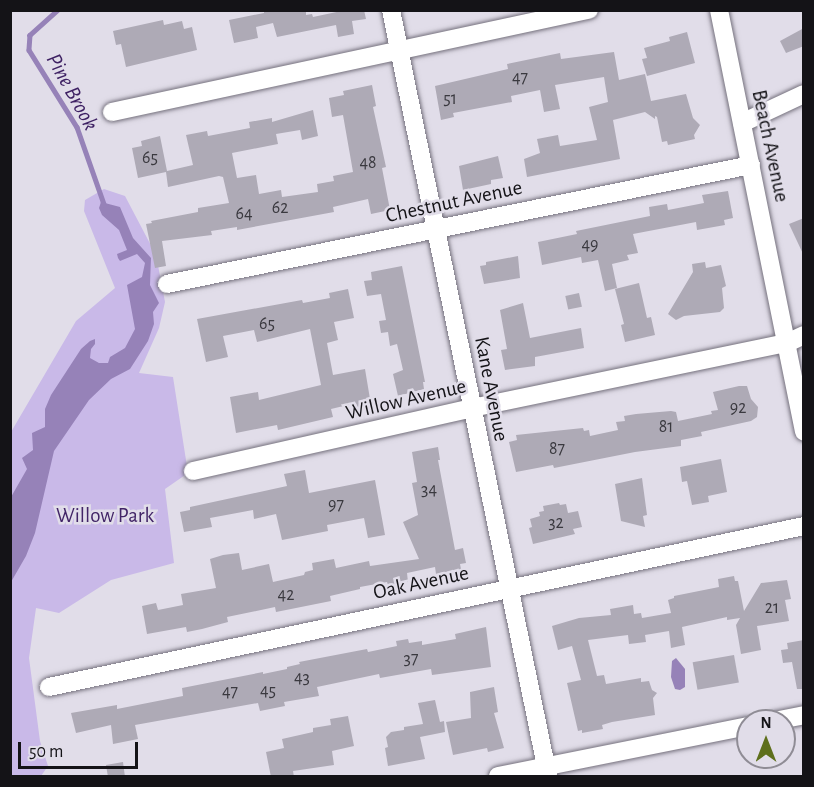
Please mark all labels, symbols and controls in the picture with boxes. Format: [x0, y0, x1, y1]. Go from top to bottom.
water label: Pine Brook [40, 49, 104, 135]
house number: 47 [512, 67, 528, 89]
house number: 51 [443, 88, 457, 110]
street label: Beach Avenue [746, 88, 794, 204]
house number: 65 [142, 147, 158, 169]
house number: 48 [359, 152, 377, 174]
street label: Chestnut Avenue [383, 175, 525, 229]
house number: 62 [272, 197, 288, 219]
house number: 64 [235, 203, 253, 225]
house number: 49 [581, 234, 599, 256]
house number: 65 [259, 313, 275, 335]
street label: Kane Avenue [469, 335, 513, 443]
street label: Willow Avenue [343, 374, 469, 426]
house number: 92 [730, 397, 746, 419]
house number: 81 [659, 416, 673, 438]
house number: 87 [549, 438, 565, 460]
house number: 34 [421, 479, 437, 501]
house number: 97 [328, 494, 344, 516]
park label: Willow Park [56, 503, 154, 529]
house number: 32 [548, 512, 564, 534]
street label: Oak Avenue [371, 561, 471, 605]
house number: 42 [278, 584, 294, 606]
house number: 21 [765, 597, 779, 619]
house number: 37 [404, 648, 418, 670]
house number: 43 [294, 667, 310, 689]
house number: 45 [260, 680, 276, 702]
house number: 47 [222, 681, 238, 703]
north arrow [736, 709, 796, 769]
text: N [760, 715, 772, 731]
scale bar [21, 730, 141, 768]
text: 50 m [29, 743, 63, 761]

